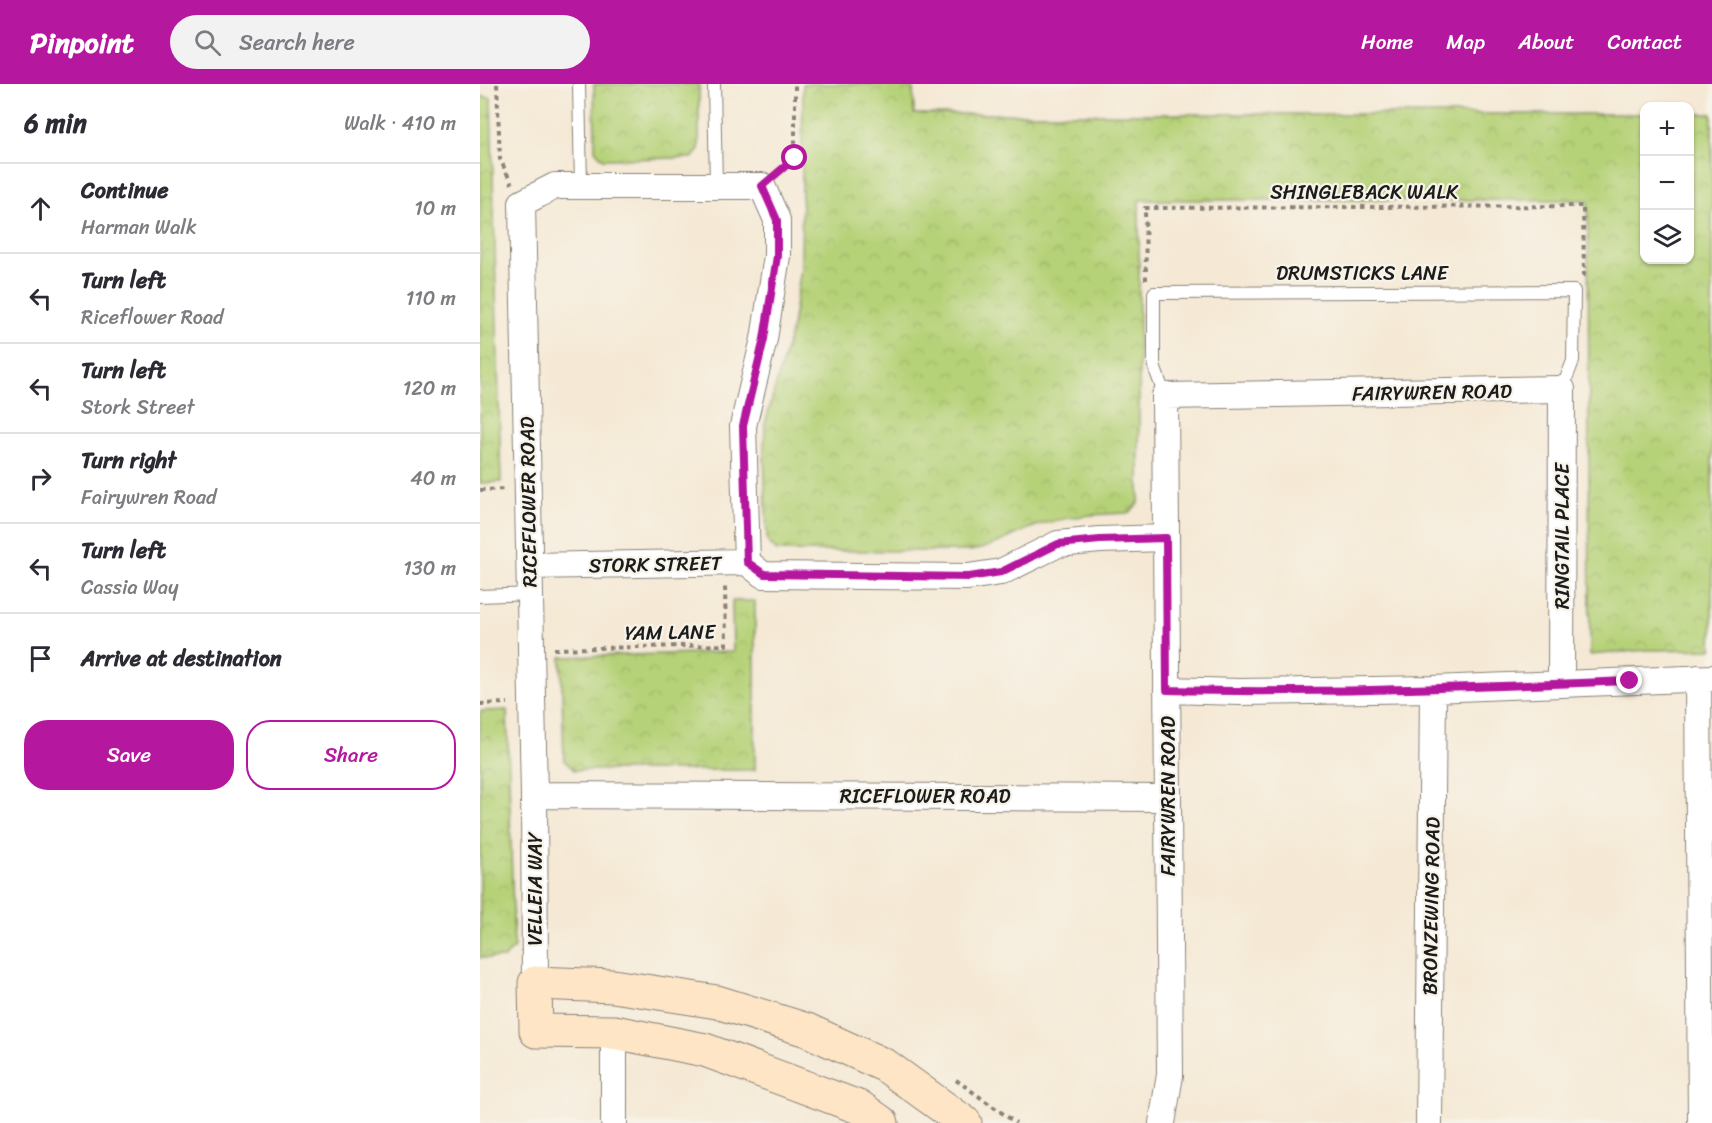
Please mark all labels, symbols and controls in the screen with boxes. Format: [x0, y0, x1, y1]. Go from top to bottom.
search box [170, 15, 590, 69]
text: Pinpoint [30, 18, 134, 67]
text: Search here [239, 23, 355, 62]
text: Home [1361, 23, 1413, 61]
text: Map [1446, 23, 1485, 61]
text: About [1518, 23, 1575, 61]
text: Contact [1608, 23, 1682, 61]
icon: search [191, 26, 224, 59]
text: 6 min [24, 100, 87, 146]
map controls [1640, 102, 1694, 264]
button: + [1640, 102, 1694, 156]
text: Walk · 410 m [344, 106, 456, 141]
route start [781, 144, 807, 170]
button: − [1640, 156, 1694, 210]
text: Continue [81, 171, 169, 210]
street label: SHINGLEBACK WALK [1270, 175, 1459, 210]
text: 10 m [414, 191, 456, 226]
icon: ahead [24, 192, 57, 225]
text: Harman Walk [81, 210, 197, 245]
button: layers [1640, 210, 1694, 264]
street label: DRUMSTICKS LANE [1276, 256, 1450, 291]
text: Turn left [81, 261, 166, 300]
text: 110 m [406, 281, 456, 316]
icon: left [24, 282, 57, 315]
text: Riceflower Road [81, 300, 224, 335]
text: Turn left [81, 351, 166, 390]
text: 120 m [403, 371, 456, 406]
icon: left [24, 372, 57, 405]
street label: FAIRYWREN ROAD [1352, 374, 1512, 411]
text: Stork Street [81, 390, 195, 425]
street label: RICEFLOWER ROAD [510, 416, 547, 588]
text: Turn right [81, 441, 176, 480]
text: 40 m [410, 461, 456, 496]
street label: RINGTAIL PLACE [1545, 461, 1580, 609]
icon: right [24, 462, 57, 495]
text: Fairywren Road [81, 480, 217, 515]
text: Turn left [81, 531, 166, 570]
street label: STORK STREET [588, 546, 723, 583]
text: 130 m [403, 551, 456, 586]
icon: left [24, 552, 57, 585]
text: Cassia Way [81, 570, 178, 605]
street label: YAM LANE [625, 614, 717, 651]
text: Arrive at destination [81, 639, 282, 678]
icon: arrive [24, 642, 57, 675]
route end [1616, 667, 1642, 693]
street label: FAIRYWREN ROAD [1151, 716, 1186, 876]
button: Save [24, 720, 234, 790]
button: Share [246, 720, 456, 790]
street label: RICEFLOWER ROAD [840, 779, 1010, 814]
street label: BRONZEWING ROAD [1412, 816, 1451, 995]
street label: VELLEIA WAY [518, 831, 553, 946]

